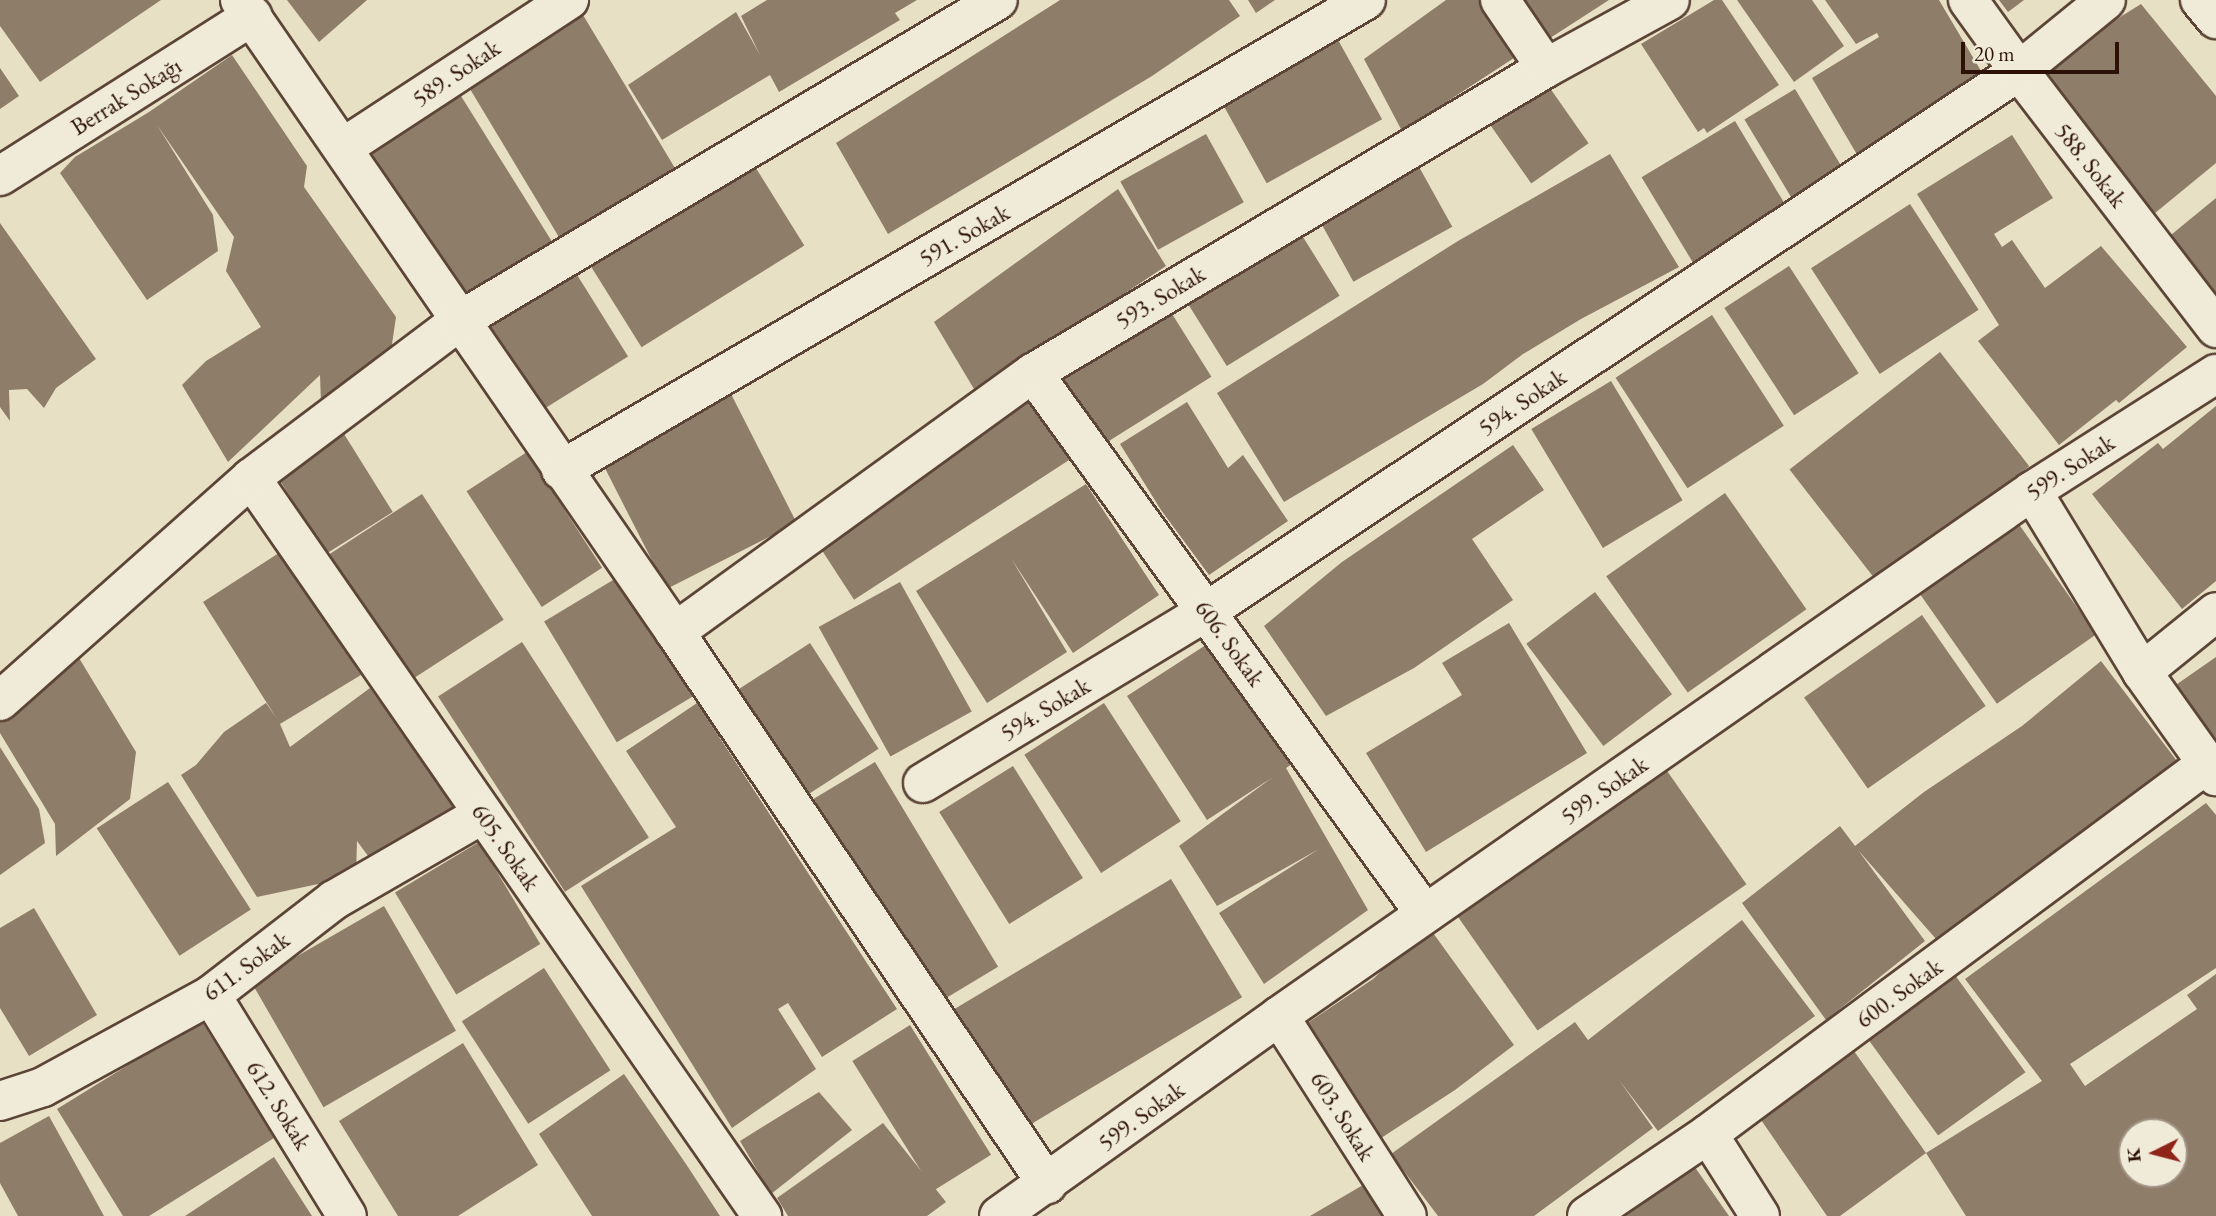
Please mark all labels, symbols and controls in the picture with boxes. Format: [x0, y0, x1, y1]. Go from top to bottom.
scale bar [1964, 28, 2122, 72]
street label: 589. Sokak [407, 33, 505, 113]
text: 20 m [1974, 40, 2015, 67]
street label: Berrak Sokağı [65, 51, 187, 141]
street label: 588. Sokak [2049, 117, 2133, 213]
street label: 591. Sokak [914, 198, 1014, 272]
street label: 593. Sokak [1110, 259, 1210, 335]
street label: 594. Sokak [1473, 362, 1571, 442]
street label: 599. Sokak [2020, 428, 2120, 506]
street label: 606. Sokak [1189, 594, 1271, 692]
street label: 594. Sokak [995, 671, 1095, 747]
street label: 599. Sokak [1555, 750, 1653, 830]
street label: 605. Sokak [466, 798, 546, 896]
street label: 611. Sokak [197, 925, 295, 1007]
street label: 600. Sokak [1850, 952, 1948, 1034]
street label: 612. Sokak [240, 1055, 318, 1155]
street label: 603. Sokak [1304, 1066, 1382, 1166]
street label: 599. Sokak [1092, 1075, 1190, 1157]
north arrow [2118, 1118, 2188, 1188]
text: K [2120, 1147, 2147, 1164]

